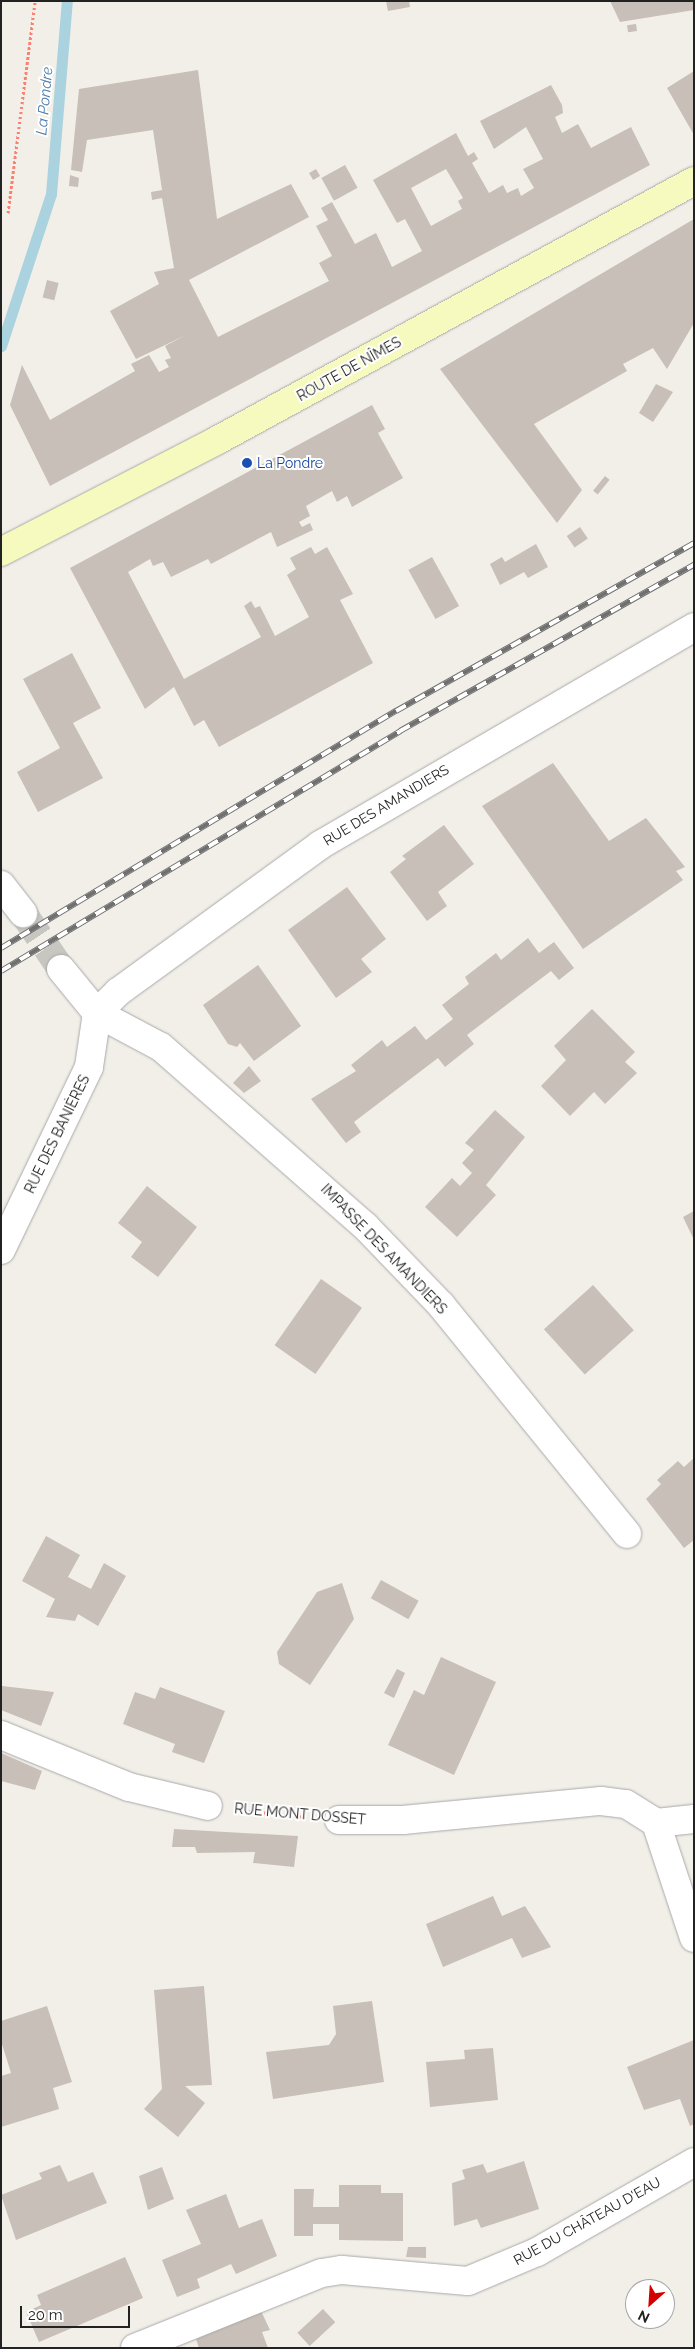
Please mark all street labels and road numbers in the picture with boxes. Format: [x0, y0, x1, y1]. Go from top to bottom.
street label: ROUTE DE NÎMES [294, 333, 404, 405]
street label: RUE DES AMANDIERS [320, 761, 452, 849]
street label: RUE DES BANIÈRES [21, 1072, 93, 1196]
street label: IMPASSE DES AMANDIERS [317, 1180, 451, 1318]
street label: RUE MONT DOSSET [233, 1800, 367, 1828]
street label: RUE DU CHÂTEAU D'EAU [511, 2174, 663, 2268]

